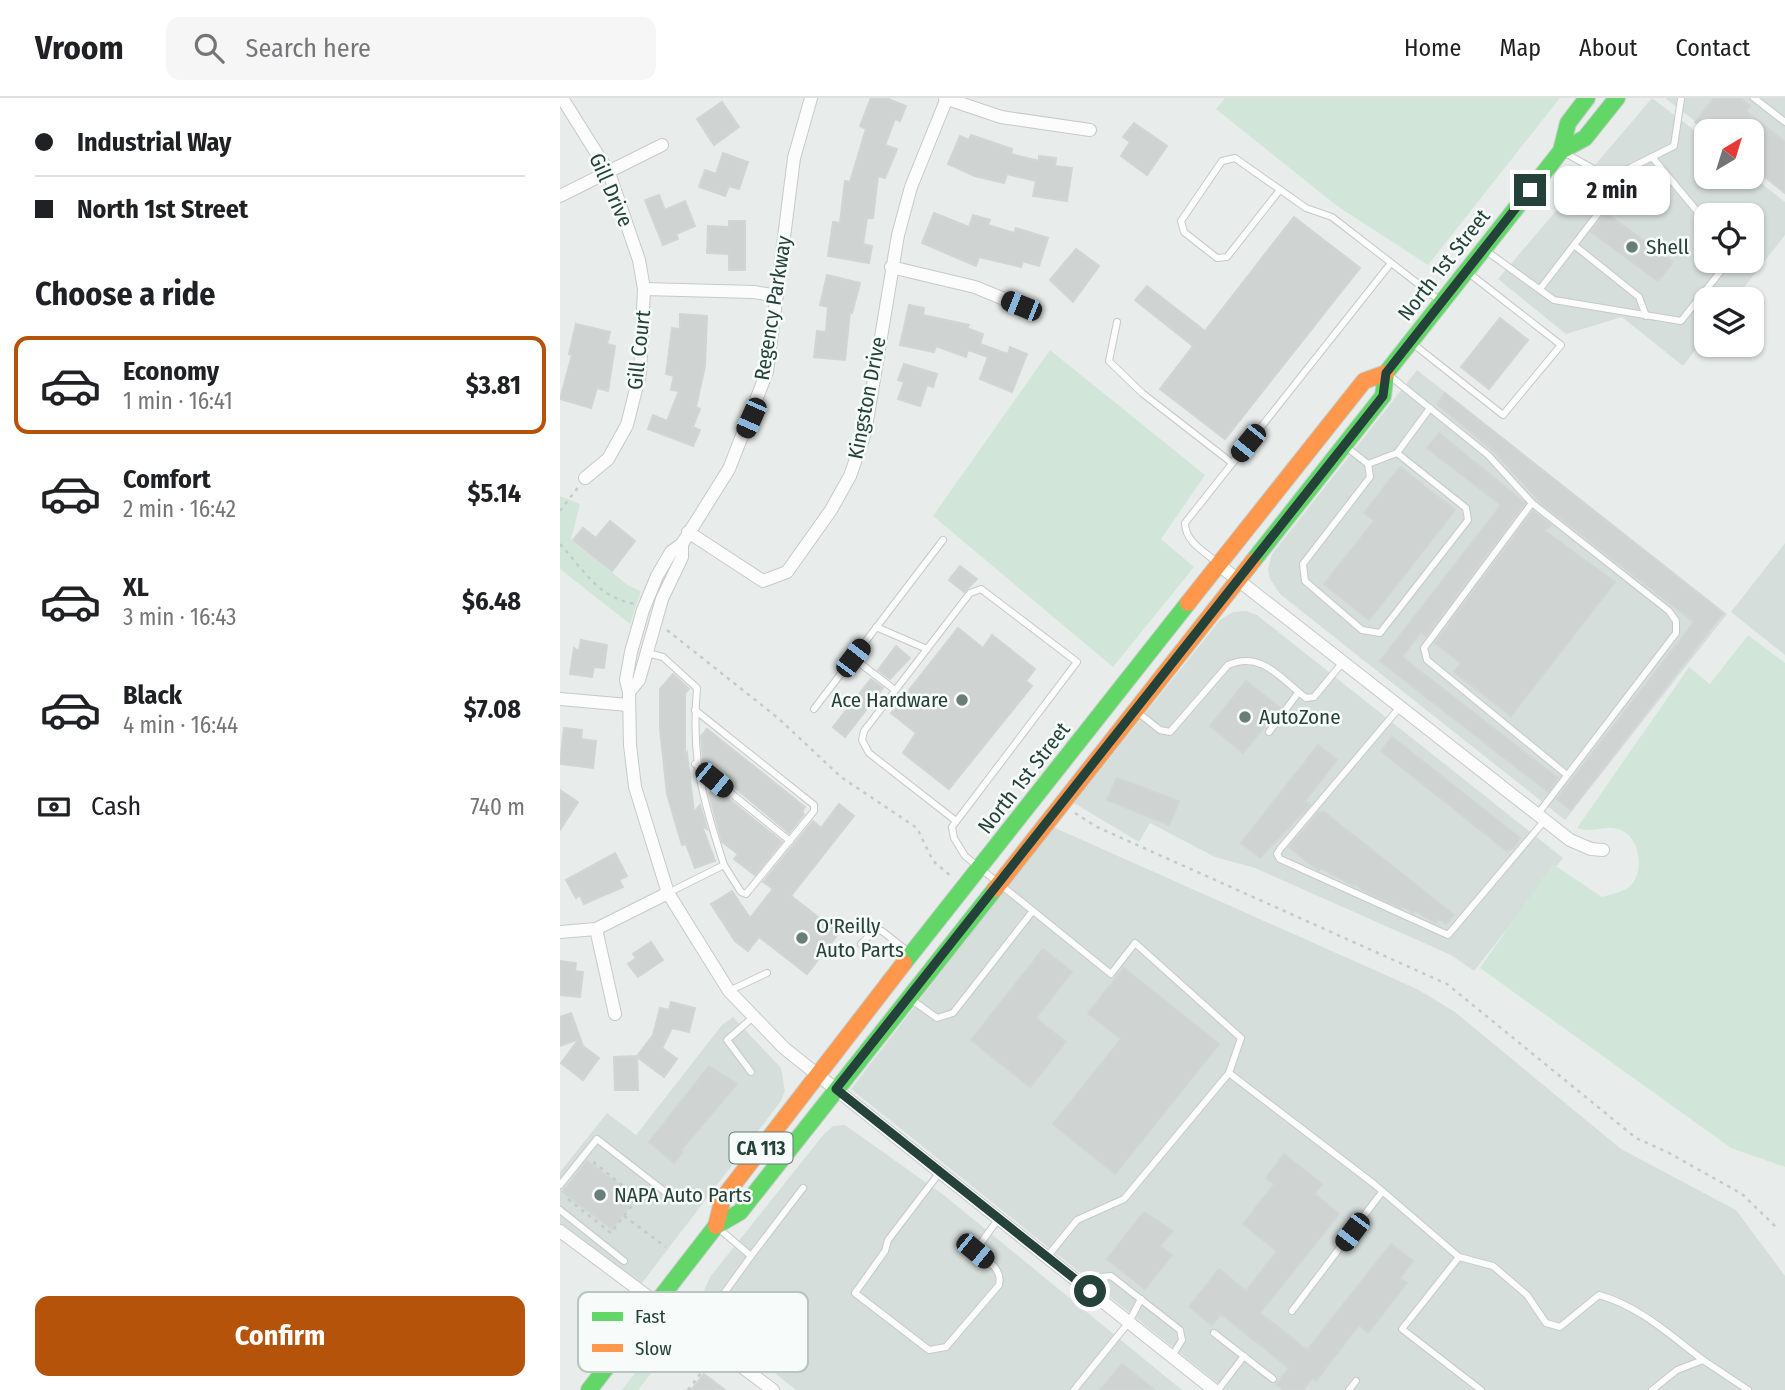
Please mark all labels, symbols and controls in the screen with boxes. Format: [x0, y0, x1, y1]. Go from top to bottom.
search box [166, 17, 656, 80]
text: Vroom [35, 28, 124, 68]
icon: search [190, 29, 228, 67]
text: Search here [246, 33, 371, 64]
text: Home [1404, 34, 1461, 62]
text: Map [1499, 34, 1541, 62]
text: About [1579, 34, 1637, 62]
text: Contact [1675, 34, 1750, 62]
north arrow [1694, 119, 1764, 189]
map controls [1694, 119, 1764, 357]
text: Industrial Way [77, 127, 231, 158]
street label: Gill Drive [583, 149, 639, 231]
callout: 2 min [1555, 166, 1670, 214]
route end [1514, 174, 1546, 206]
text: 2 min [1587, 176, 1638, 204]
text: North 1st Street [77, 194, 248, 225]
button: locate [1694, 203, 1764, 273]
street label: North 1st Street [1392, 204, 1496, 326]
street label: Regency Parkway [749, 233, 797, 382]
place label: Shell [1646, 234, 1689, 260]
marker: Shell [1624, 239, 1640, 255]
text: Choose a ride [35, 275, 216, 313]
button: layers [1694, 287, 1764, 357]
car [998, 288, 1045, 324]
street label: Gill Court [622, 309, 656, 391]
street label: Kingston Drive [842, 335, 892, 461]
icon: car [39, 354, 102, 417]
text: Economy [123, 356, 219, 387]
text: $3.81 [466, 370, 521, 401]
text: 1 min · 16:41 [123, 387, 233, 415]
car [733, 395, 770, 441]
car [1227, 420, 1270, 466]
icon: car [39, 462, 102, 525]
text: Comfort [123, 464, 211, 495]
text: $5.14 [468, 478, 521, 509]
text: 2 min · 16:42 [123, 495, 236, 523]
icon: car [39, 570, 102, 633]
text: XL [123, 572, 149, 603]
text: $6.48 [462, 586, 521, 617]
text: 3 min · 16:43 [123, 603, 236, 631]
car [832, 635, 875, 681]
icon: car [39, 678, 102, 741]
text: Black [123, 680, 182, 711]
place label: Ace Hardware [831, 687, 948, 713]
marker: Ace Hardware [954, 692, 970, 708]
text: $7.08 [464, 694, 521, 725]
place label: AutoZone [1259, 704, 1341, 730]
marker: AutoZone [1237, 709, 1253, 725]
text: 4 min · 16:44 [123, 711, 238, 739]
street label: North 1st Street [972, 717, 1076, 839]
car [692, 759, 737, 801]
icon: cash [35, 788, 73, 826]
text: Cash [91, 791, 141, 822]
text: 740 m [470, 793, 525, 821]
place label: O'Reilly Auto Parts [816, 913, 904, 963]
marker: O'Reilly Auto Parts [794, 930, 810, 946]
road number: CA 113 [730, 1132, 792, 1164]
place label: NAPA Auto Parts [614, 1182, 751, 1208]
marker: NAPA Auto Parts [592, 1187, 608, 1203]
car [1331, 1209, 1374, 1255]
car [953, 1230, 998, 1272]
route start [1074, 1275, 1106, 1307]
legend [578, 1292, 808, 1372]
button: Confirm [35, 1296, 525, 1376]
text: Fast [635, 1305, 666, 1328]
text: Slow [635, 1337, 672, 1360]

